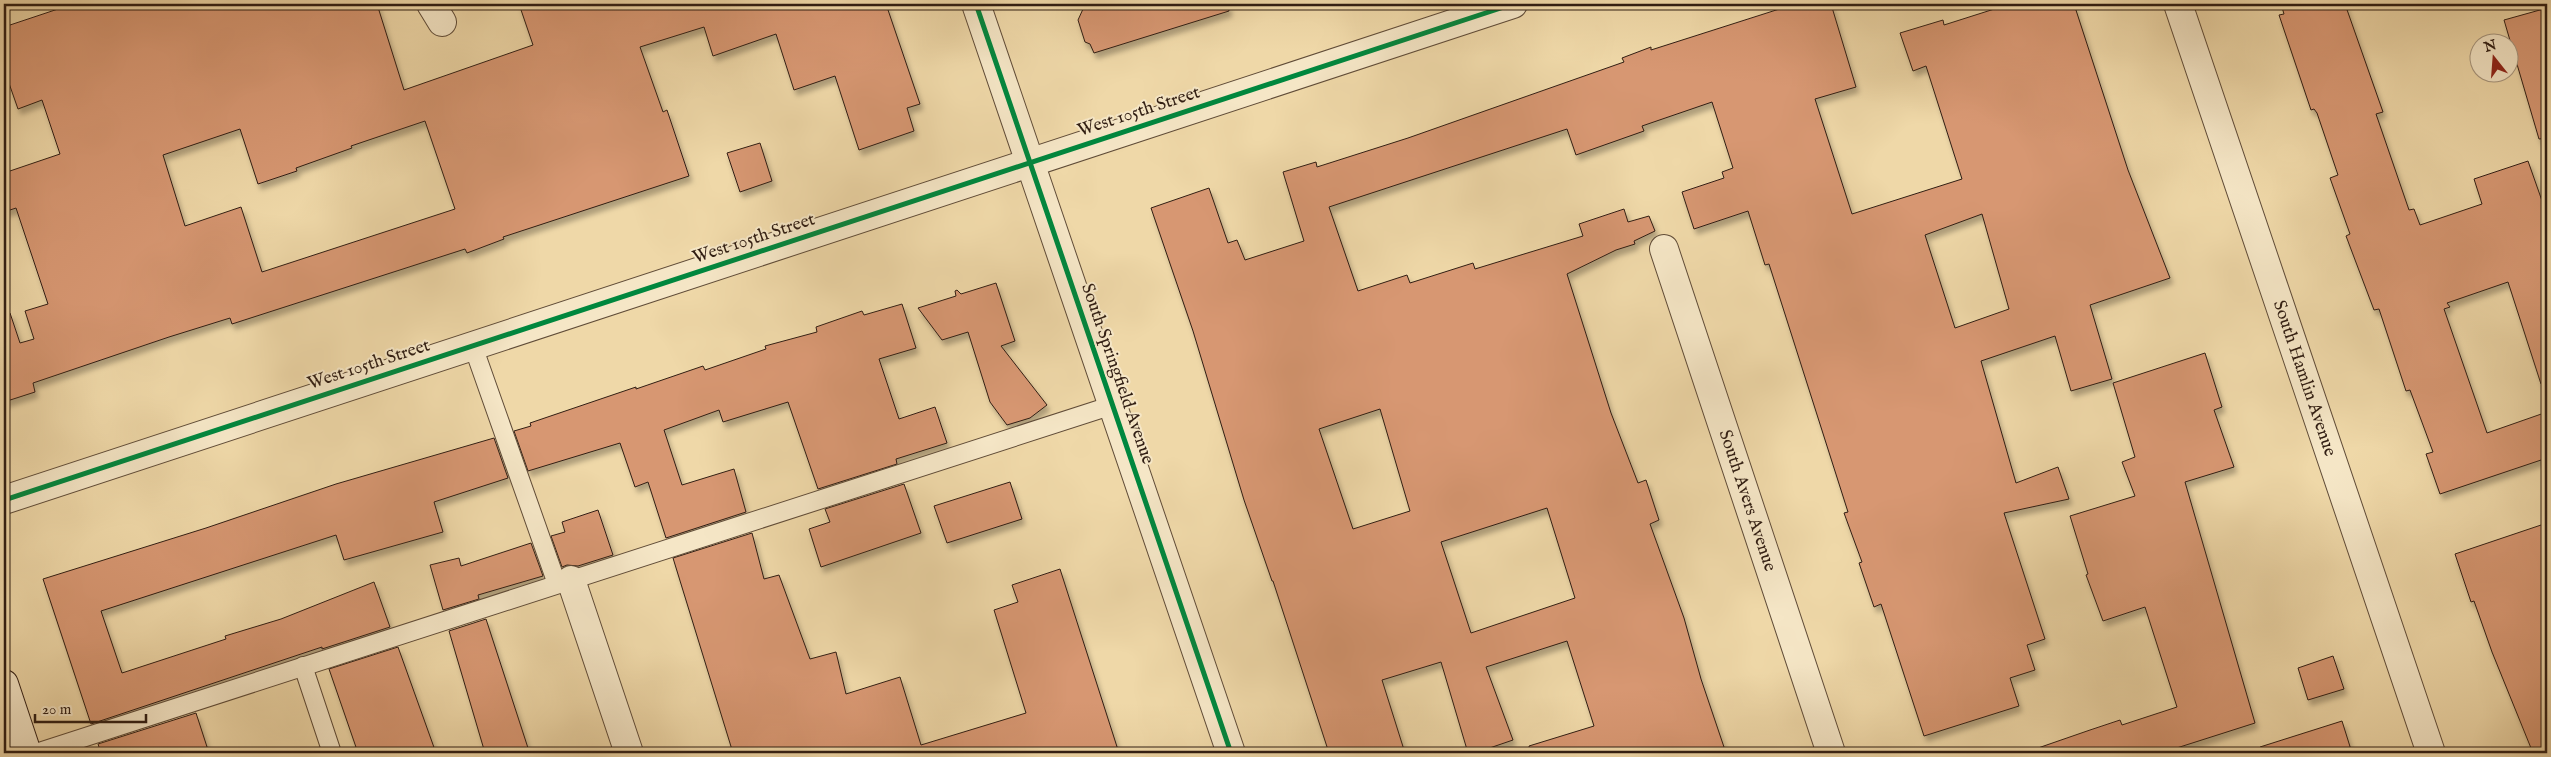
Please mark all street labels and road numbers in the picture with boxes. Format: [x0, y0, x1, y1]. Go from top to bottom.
street label: West 105th Street [1075, 81, 1203, 143]
street label: West 105th Street [690, 208, 818, 270]
street label: South Springfield Avenue [1075, 281, 1159, 467]
street label: South Hamlin Avenue [2267, 297, 2341, 459]
street label: West 105th Street [305, 334, 433, 396]
street label: South Avers Avenue [1713, 427, 1782, 574]

